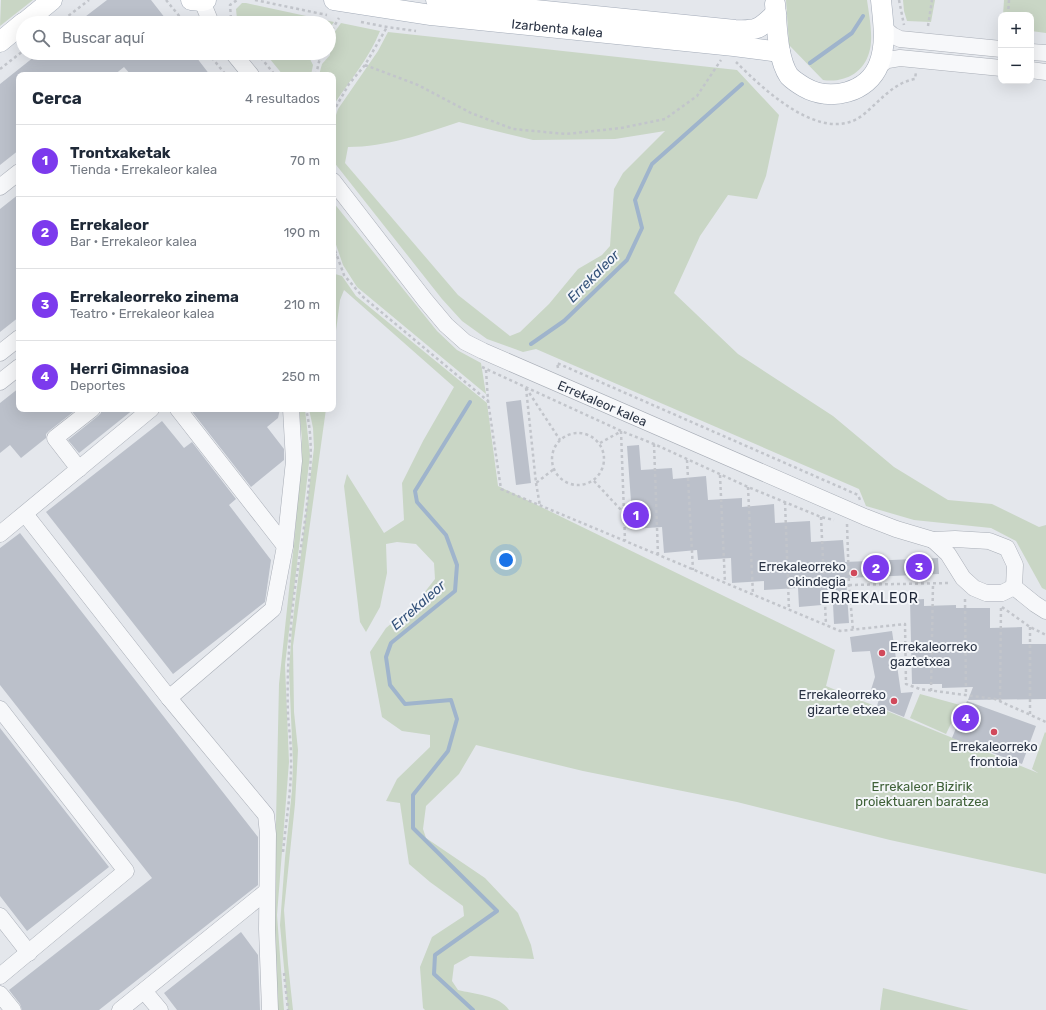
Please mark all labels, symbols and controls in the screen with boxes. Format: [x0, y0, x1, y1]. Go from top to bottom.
map controls [998, 12, 1034, 84]
button: + [998, 12, 1034, 48]
search box [16, 16, 336, 60]
street label: Izarbenta kalea [511, 16, 604, 41]
icon: search [30, 27, 52, 49]
text: Buscar aquí [62, 29, 144, 47]
button: − [998, 48, 1034, 84]
text: Cerca [32, 88, 82, 108]
text: 4 resultados [245, 91, 320, 106]
text: Trontxaketak [70, 144, 171, 162]
text: 1 [42, 153, 48, 168]
text: 70 m [290, 153, 320, 168]
text: Tienda · Errekaleor kalea [70, 162, 217, 177]
text: Errekaleor [70, 216, 149, 234]
text: 2 [41, 225, 49, 240]
text: 190 m [284, 225, 320, 240]
text: Bar · Errekaleor kalea [70, 234, 197, 249]
water label: Errekaleor [564, 246, 623, 306]
text: Errekaleorreko zinema [70, 288, 239, 306]
text: 3 [41, 297, 49, 312]
text: 210 m [284, 297, 320, 312]
text: Teatro · Errekaleor kalea [70, 306, 214, 321]
text: Herri Gimnasioa [70, 360, 189, 378]
text: 4 [41, 369, 49, 384]
text: 250 m [282, 369, 320, 384]
street label: Errekaleor kalea [555, 377, 649, 429]
text: Deportes [70, 378, 125, 393]
pin: 1 [623, 500, 649, 530]
your location [496, 550, 516, 570]
pin: 3 [906, 552, 932, 582]
pin: 2 [863, 553, 889, 583]
place label: Errekaleorreko okindegia [759, 559, 846, 590]
marker: Errekaleorreko okindegia [849, 568, 859, 578]
water label: Errekaleor [388, 577, 450, 634]
district label: ERREKALEOR [821, 590, 919, 607]
place label: Errekaleorreko gaztetxea [890, 639, 977, 670]
marker: Errekaleorreko gaztetxea [877, 648, 887, 658]
place label: Errekaleorreko gizarte etxea [799, 687, 886, 718]
marker: Errekaleorreko gizarte etxea [889, 696, 899, 706]
pin: 4 [953, 703, 979, 733]
marker: Errekaleorreko frontoia [989, 727, 999, 737]
place label: Errekaleorreko frontoia [950, 739, 1038, 769]
park label: Errekaleor Bizirik proiektuaren baratzea [855, 779, 989, 809]

